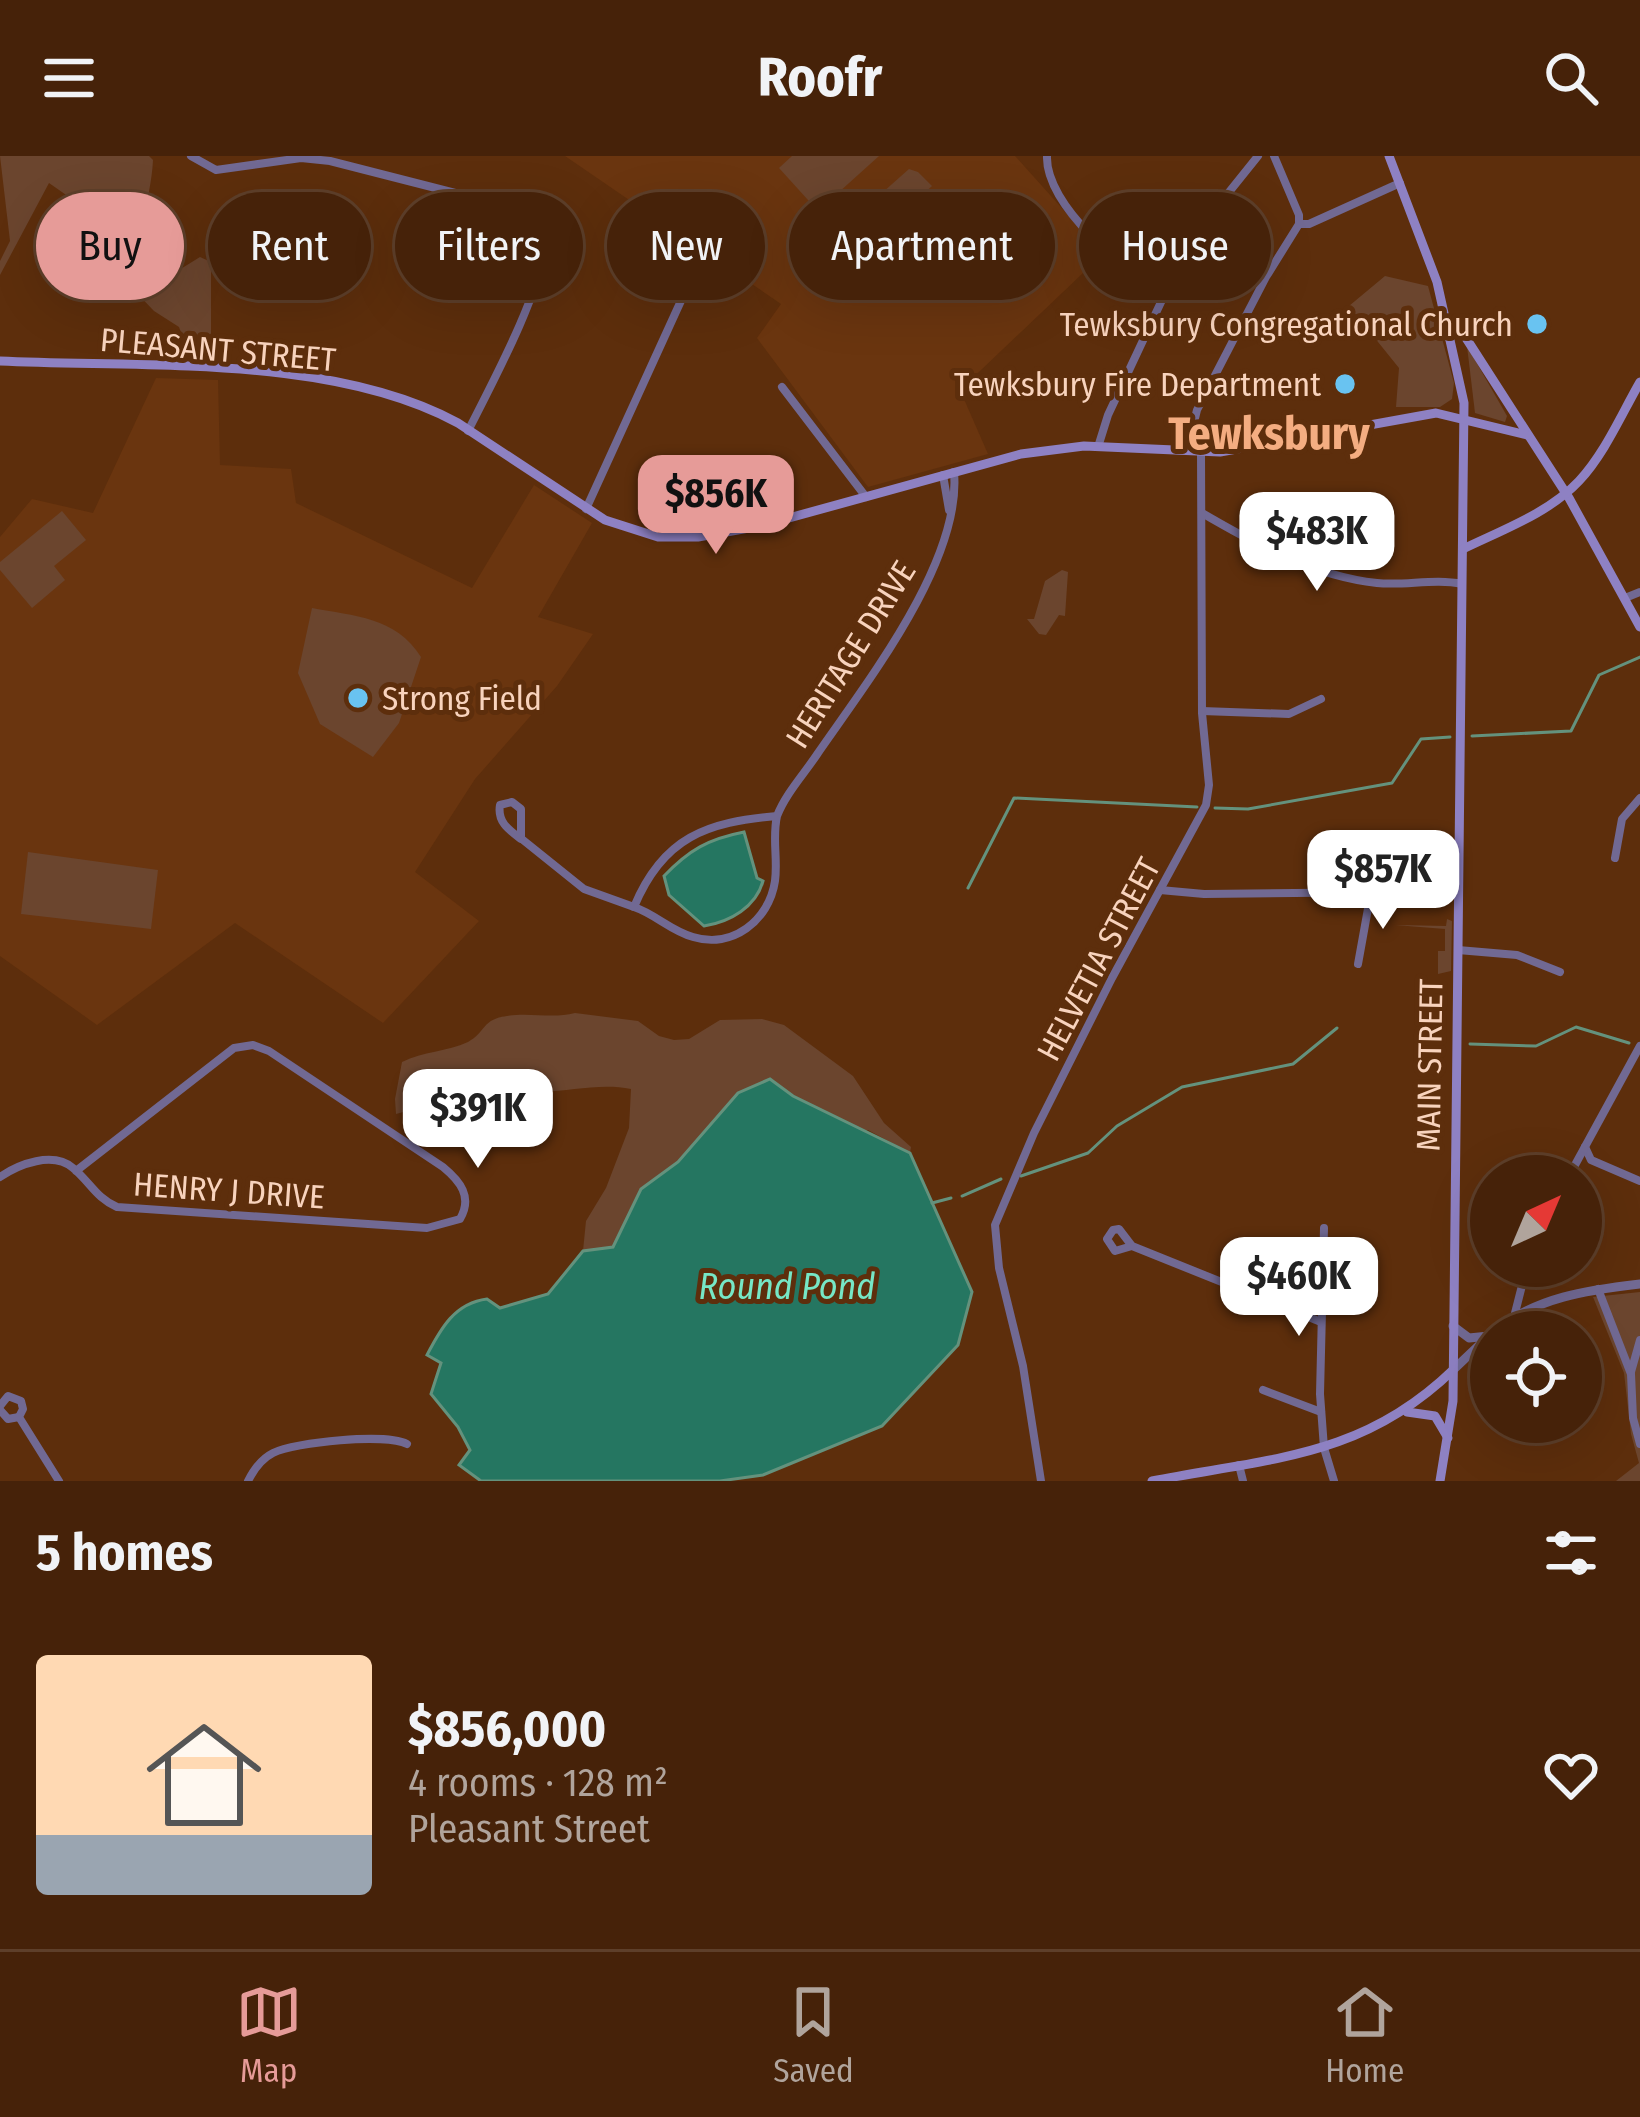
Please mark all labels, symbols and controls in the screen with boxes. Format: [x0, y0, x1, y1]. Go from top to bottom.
icon: menu [36, 45, 102, 111]
icon: search [1538, 45, 1604, 111]
text: Roofr [758, 46, 882, 110]
chip: Buy [36, 192, 184, 300]
chip: Rent [208, 192, 371, 300]
chip: Filters [395, 192, 583, 300]
chip: New [607, 192, 765, 300]
chip: Apartment [789, 192, 1055, 300]
chip: House [1079, 192, 1271, 300]
place label: Tewksbury Congregational Church [1060, 305, 1513, 345]
marker: Tewksbury Congregational Church [1524, 311, 1550, 337]
street label: PLEASANT STREET [98, 320, 338, 380]
place label: Tewksbury Fire Department [954, 365, 1321, 405]
marker: Tewksbury Fire Department [1332, 371, 1358, 397]
district label: Tewksbury [1168, 407, 1370, 461]
pin: $856K [632, 455, 800, 557]
text: $856K [665, 471, 767, 517]
pin: $483K [1233, 492, 1401, 594]
text: $483K [1266, 508, 1368, 554]
street label: HERITAGE DRIVE [777, 554, 924, 755]
place label: Strong Field [382, 679, 542, 719]
marker: Strong Field [345, 685, 371, 711]
pin: $857K [1299, 830, 1467, 932]
text: $857K [1334, 846, 1432, 892]
street label: HELVETIA STREET [1029, 850, 1170, 1068]
street label: MAIN STREET [1408, 978, 1452, 1152]
pin: $391K [394, 1069, 562, 1171]
text: $391K [430, 1085, 526, 1131]
north arrow [1470, 1155, 1602, 1287]
map controls [1470, 1155, 1602, 1443]
street label: HENRY J DRIVE [132, 1164, 326, 1218]
pin: $460K [1215, 1237, 1383, 1339]
text: $460K [1247, 1253, 1351, 1299]
water label: Round Pond [699, 1265, 875, 1309]
button: locate [1470, 1311, 1602, 1443]
icon: filters [1538, 1520, 1604, 1586]
text: 5 homes [36, 1522, 213, 1584]
text: $856,000 [408, 1698, 606, 1760]
icon: home [132, 1703, 276, 1847]
icon: heart [1538, 1742, 1604, 1808]
text: 4 rooms · 128 m² [408, 1760, 668, 1806]
text: Pleasant Street [408, 1806, 650, 1852]
tab: Map [236, 1979, 302, 2091]
tab: Saved [773, 1979, 854, 2091]
tab: Home [1325, 1979, 1404, 2091]

